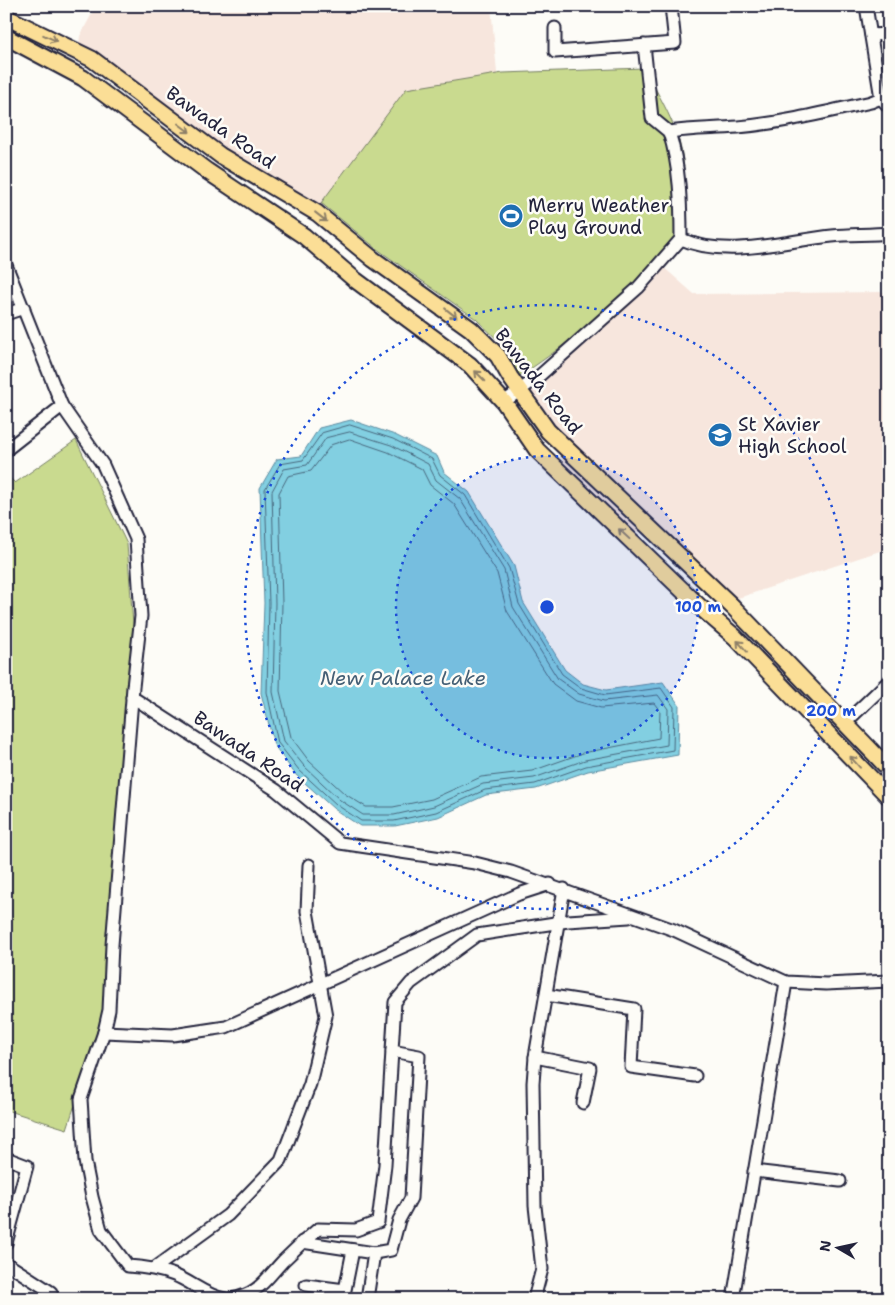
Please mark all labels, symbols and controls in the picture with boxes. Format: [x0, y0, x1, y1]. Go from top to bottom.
one-way arrow [42, 33, 57, 43]
street label: Bawada Road [161, 80, 280, 174]
one-way arrow [177, 123, 190, 134]
place label: Merry Weather Play Ground [528, 193, 669, 240]
sports icon: Merry Weather Play Ground [498, 203, 524, 229]
one-way arrow [314, 211, 327, 222]
one-way arrow [444, 308, 457, 319]
street label: Bawada Road [489, 323, 588, 440]
one-way arrow [474, 370, 486, 382]
place label: St Xavier High School [738, 412, 847, 459]
school or university icon: St Xavier High School [707, 422, 733, 448]
one-way arrow [618, 528, 631, 540]
text: 100 m [675, 597, 721, 617]
centre of rings [538, 598, 556, 616]
one-way arrow [736, 639, 748, 652]
water label: New Palace Lake [320, 665, 486, 691]
text: 200 m [806, 701, 856, 721]
street label: Bawada Road [189, 705, 309, 798]
one-way arrow [849, 756, 861, 769]
north arrow [812, 1222, 862, 1272]
text: N [815, 1239, 835, 1253]

